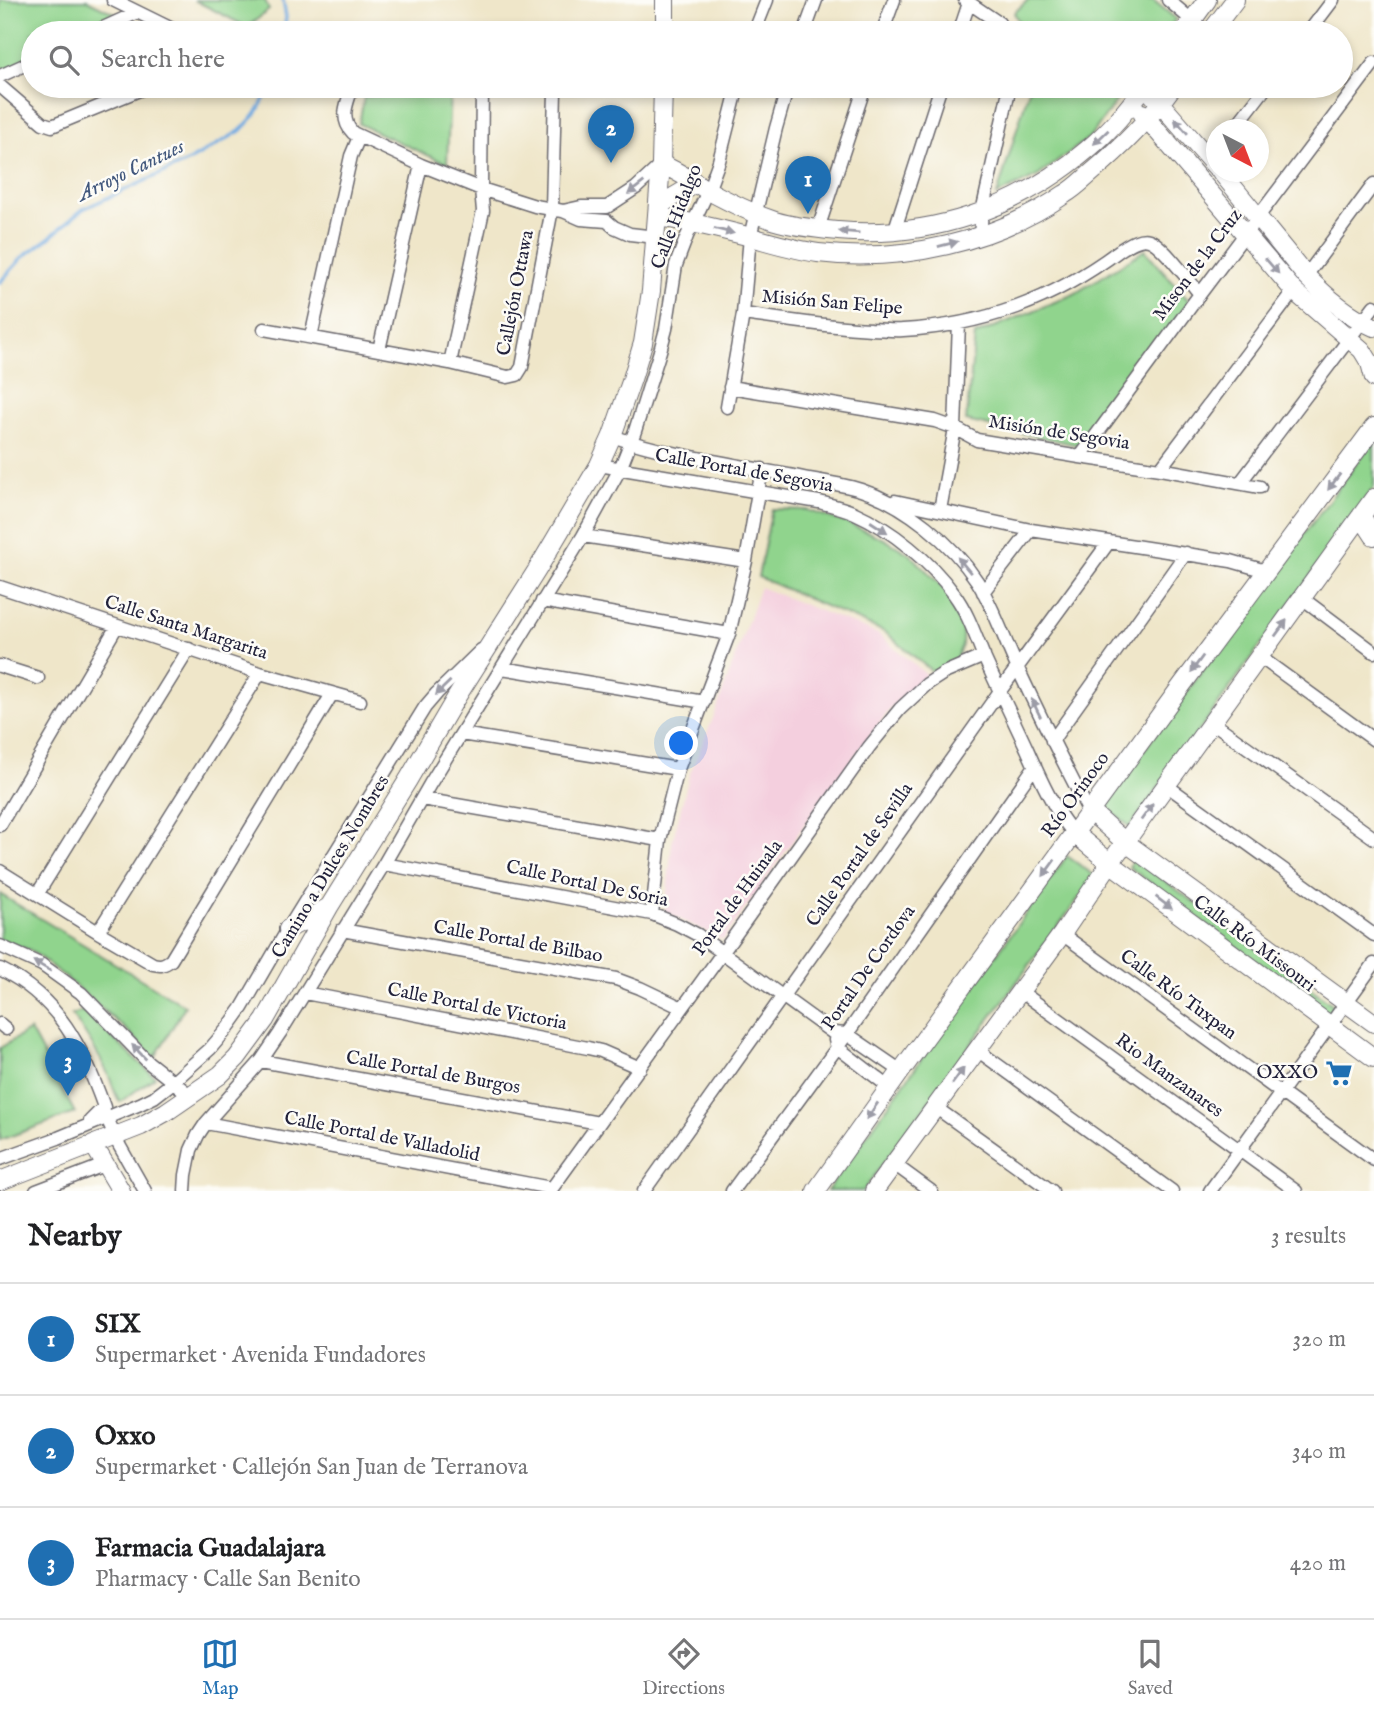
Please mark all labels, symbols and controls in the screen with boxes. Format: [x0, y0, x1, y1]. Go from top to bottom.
search box [21, 21, 1353, 98]
icon: search [45, 41, 83, 79]
text: Search here [101, 43, 225, 76]
pin: 2 [588, 105, 634, 163]
one-way arrow [1173, 117, 1189, 135]
north arrow [1206, 119, 1269, 182]
one-way arrow [1092, 129, 1109, 146]
water label: Arroyo Cantues [71, 133, 190, 209]
pin: 1 [785, 156, 831, 214]
street label: Calle Hidalgo [646, 161, 708, 273]
one-way arrow [627, 180, 644, 195]
street label: Mison de la Cruz [1148, 204, 1248, 326]
one-way arrow [713, 226, 735, 237]
one-way arrow [838, 226, 860, 237]
street label: Callejón Ottawa [492, 228, 540, 358]
one-way arrow [937, 239, 959, 250]
one-way arrow [1264, 257, 1280, 275]
street label: Misión San Felipe [761, 285, 904, 321]
street label: Misión de Segovia [987, 410, 1132, 456]
street label: Calle Portal de Segovia [653, 444, 836, 499]
one-way arrow [1327, 473, 1341, 491]
one-way arrow [869, 520, 889, 533]
one-way arrow [956, 556, 972, 574]
street label: Calle Santa Margarita [101, 590, 271, 666]
one-way arrow [1274, 619, 1288, 637]
one-way arrow [1191, 655, 1205, 673]
one-way arrow [435, 679, 452, 695]
one-way arrow [1031, 698, 1042, 718]
your location [664, 726, 698, 760]
street label: Río Orinoco [1037, 747, 1115, 843]
street label: Camino a Dulces Nombres [267, 771, 395, 963]
street label: Calle Portal de Sevilla [801, 778, 919, 932]
one-way arrow [1140, 803, 1154, 821]
street label: Portal de Huinala [688, 835, 789, 961]
street label: Calle Portal De Soria [504, 855, 671, 913]
one-way arrow [1042, 859, 1056, 877]
street label: Calle Río Missouri [1188, 890, 1320, 998]
one-way arrow [1155, 896, 1173, 911]
street label: Portal De Cordova [817, 900, 922, 1035]
street label: Calle Portal de Bilbao [432, 915, 604, 969]
street label: Calle Río Tuxpan [1115, 945, 1241, 1045]
one-way arrow [33, 960, 52, 972]
street label: Calle Portal de Victoria [385, 978, 570, 1036]
street label: Rio Manzanares [1110, 1029, 1228, 1123]
pin: 3 [45, 1038, 91, 1096]
one-way arrow [130, 1044, 147, 1061]
street label: Calle Portal de Burgos [344, 1046, 522, 1100]
supermarket icon: OXXO [1324, 1058, 1354, 1088]
place label: OXXO [1256, 1061, 1318, 1085]
one-way arrow [950, 1068, 965, 1086]
one-way arrow [865, 1102, 879, 1120]
street label: Calle Portal de Valladolid [282, 1106, 483, 1168]
text: Nearby [28, 1218, 121, 1256]
text: 3 results [1271, 1222, 1346, 1251]
text: SIX [95, 1308, 141, 1341]
text: 1 [47, 1325, 55, 1354]
text: 320 m [1293, 1325, 1346, 1354]
text: Supermarket · Avenida Fundadores [95, 1341, 426, 1370]
text: Oxxo [95, 1420, 156, 1453]
text: 2 [46, 1437, 56, 1466]
text: 340 m [1292, 1437, 1346, 1466]
text: Supermarket · Callejón San Juan de Terranova [95, 1453, 528, 1482]
text: Farmacia Guadalajara [95, 1532, 325, 1565]
text: 3 [47, 1549, 55, 1578]
text: 420 m [1290, 1549, 1346, 1578]
text: Pharmacy · Calle San Benito [95, 1565, 361, 1594]
tab: Map [201, 1635, 239, 1701]
tab: Directions [642, 1635, 725, 1701]
tab: Saved [1128, 1635, 1173, 1701]

